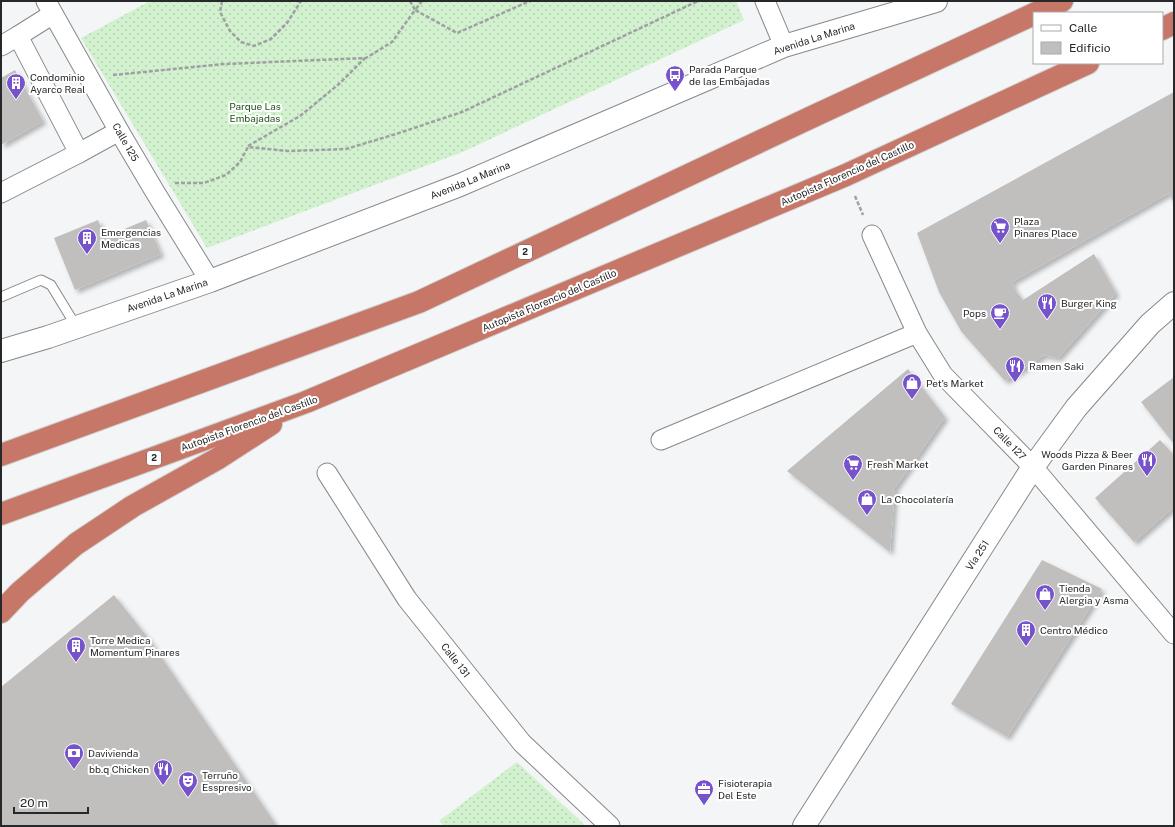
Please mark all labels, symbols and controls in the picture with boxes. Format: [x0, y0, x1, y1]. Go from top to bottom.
legend [1033, 12, 1163, 64]
street label: Avenida La Marina [772, 19, 856, 57]
text: Calle [1069, 21, 1098, 35]
text: Edificio [1069, 41, 1111, 55]
place label: Parada Parque de las Embajadas [689, 63, 770, 87]
bus stop icon: Parada Parque de las Embajadas [664, 64, 686, 92]
place label: Condominio Ayarco Real [30, 71, 85, 95]
building icon: Condominio Ayarco Real [5, 72, 27, 100]
park label: Parque Las Embajadas [229, 100, 281, 124]
street label: Calle 125 [110, 121, 142, 163]
street label: Autopista Florencio del Castillo [778, 138, 916, 208]
street label: Avenida La Marina [428, 159, 512, 201]
place label: Plaza Pinares Place [1014, 215, 1077, 239]
supermarket icon: Plaza Pinares Place [989, 216, 1011, 244]
place label: Emergencias Medicas [101, 226, 161, 250]
building icon: Emergencias Medicas [76, 227, 98, 255]
road number: 2 [518, 245, 532, 259]
street label: Autopista Florencio del Castillo [480, 266, 618, 334]
street label: Avenida La Marina [125, 276, 209, 314]
restaurant icon: Burger King [1036, 292, 1058, 320]
place label: Burger King [1061, 297, 1117, 309]
cafe icon: Pops [989, 302, 1011, 330]
place label: Pops [963, 307, 986, 319]
restaurant icon: Ramen Saki [1004, 355, 1026, 383]
place label: Ramen Saki [1029, 360, 1084, 372]
shop icon: Pet's Market [901, 372, 923, 400]
place label: Pet's Market [926, 377, 984, 389]
street label: Autopista Florencio del Castillo [179, 392, 319, 453]
street label: Calle 127 [991, 424, 1029, 462]
place label: Woods Pizza & Beer Garden Pinares [1041, 448, 1133, 472]
restaurant icon: Woods Pizza & Beer Garden Pinares [1136, 449, 1158, 477]
road number: 2 [147, 451, 161, 465]
supermarket icon: Fresh Market [842, 453, 864, 481]
place label: Fresh Market [867, 458, 929, 470]
shop icon: La Chocolatería [856, 488, 878, 516]
place label: La Chocolatería [881, 493, 954, 505]
street label: Vía 251 [963, 538, 991, 572]
place label: Tienda Alergia y Asma [1059, 582, 1129, 606]
shop icon: Tienda Alergia y Asma [1034, 583, 1056, 611]
building icon: Centro Médico [1015, 619, 1037, 647]
place label: Centro Médico [1040, 624, 1108, 636]
place label: Torre Medica Momentum Pinares [90, 634, 180, 658]
building icon: Torre Medica Momentum Pinares [65, 635, 87, 663]
street label: Calle 131 [439, 640, 473, 680]
bank icon: Davivienda [63, 742, 85, 770]
place label: Davivienda [88, 747, 138, 759]
restaurant icon: bb.q Chicken [152, 758, 174, 786]
place label: bb.q Chicken [89, 763, 149, 775]
place label: Terruño Esspresivo [202, 769, 252, 793]
theatre icon: Terruño Esspresivo [177, 770, 199, 798]
place label: Fisioterapia Del Este [718, 777, 772, 801]
office icon: Fisioterapia Del Este [693, 778, 715, 806]
scale bar [14, 789, 88, 815]
text: 20 m [20, 796, 48, 810]

